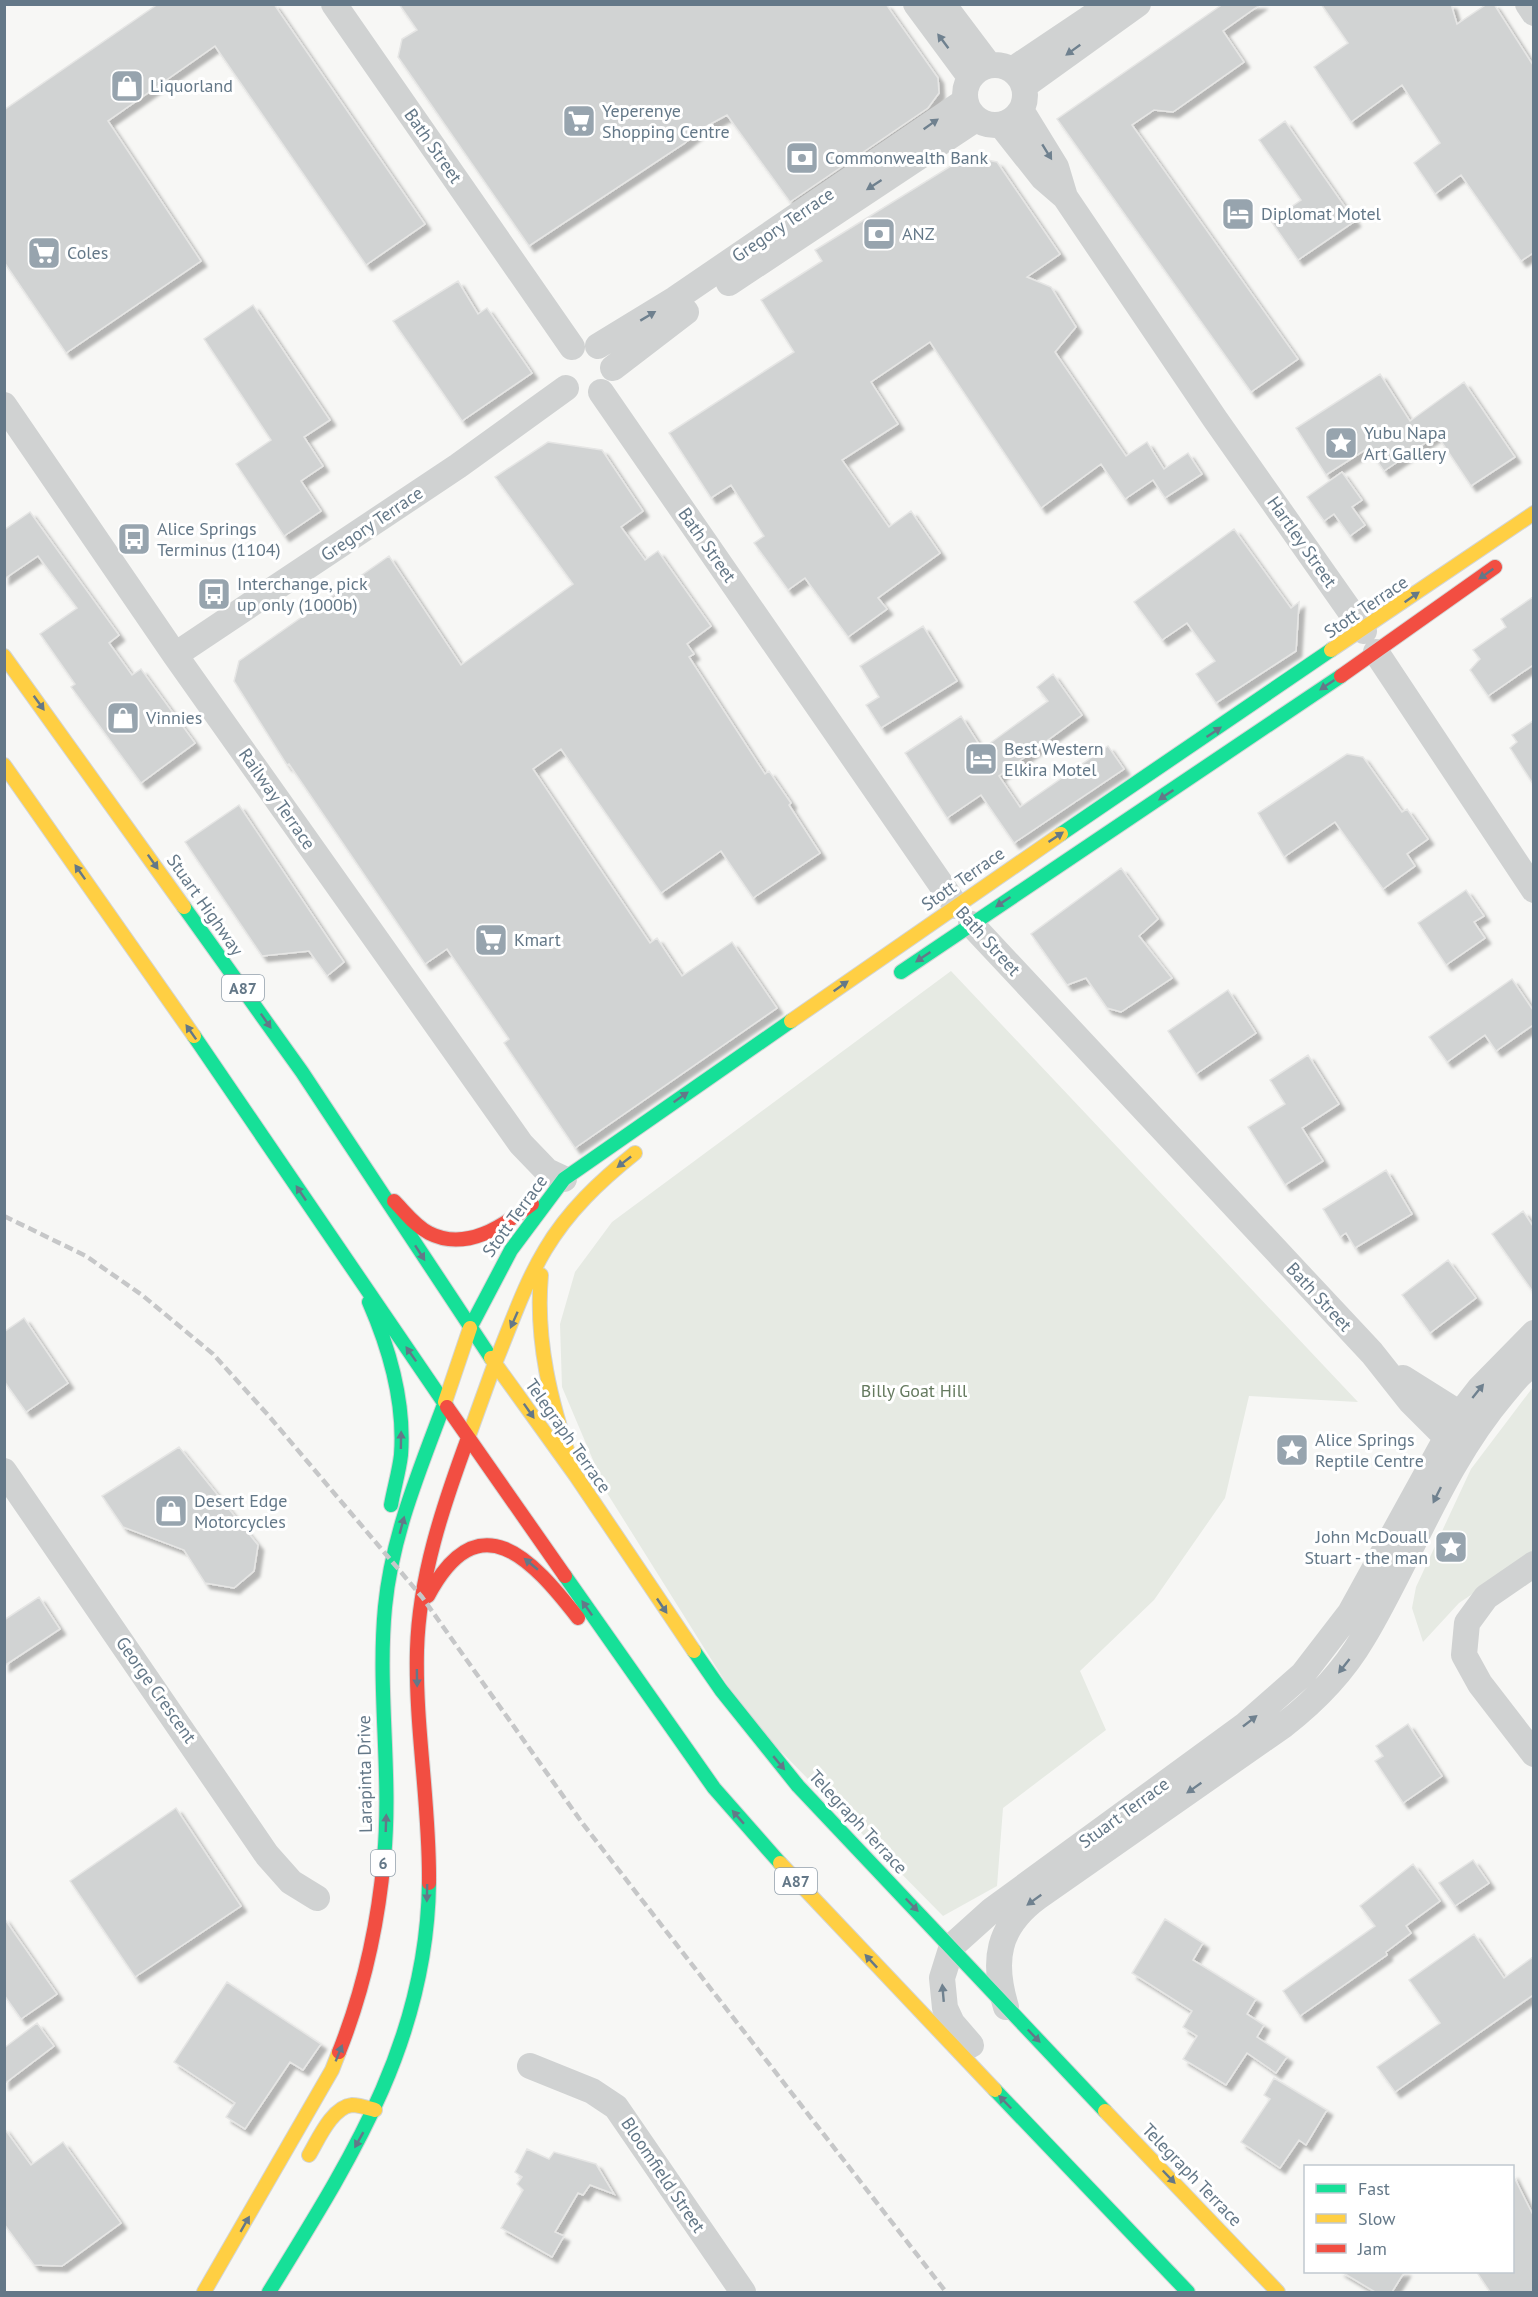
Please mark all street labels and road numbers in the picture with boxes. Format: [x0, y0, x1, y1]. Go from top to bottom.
street label: Bath Street [399, 104, 468, 188]
street label: Gregory Terrace [727, 182, 838, 267]
street label: Gregory Terrace [316, 481, 427, 566]
street label: Hartley Street [1263, 492, 1342, 592]
street label: Bath Street [673, 503, 742, 587]
street label: Stott Terrace [1319, 570, 1412, 643]
street label: Railway Terrace [234, 744, 321, 854]
street label: Stott Terrace [917, 842, 1009, 916]
street label: Stuart Highway [162, 849, 249, 960]
street label: Bath Street [951, 901, 1026, 980]
road number: A87 [222, 975, 264, 1001]
street label: Stott Terrace [477, 1170, 552, 1261]
street label: Bath Street [1282, 1257, 1357, 1336]
street label: Telegraph Terrace [520, 1374, 616, 1497]
street label: George Crescent [111, 1632, 202, 1747]
street label: Larapinta Drive [352, 1715, 377, 1833]
street label: Telegraph Terrace [804, 1765, 913, 1879]
street label: Stuart Terrace [1074, 1772, 1173, 1853]
road number: 6 [371, 1850, 395, 1876]
road number: A87 [775, 1868, 817, 1894]
street label: Bloomfield Street [616, 2113, 710, 2237]
street label: Telegraph Terrace [1137, 2118, 1247, 2231]

